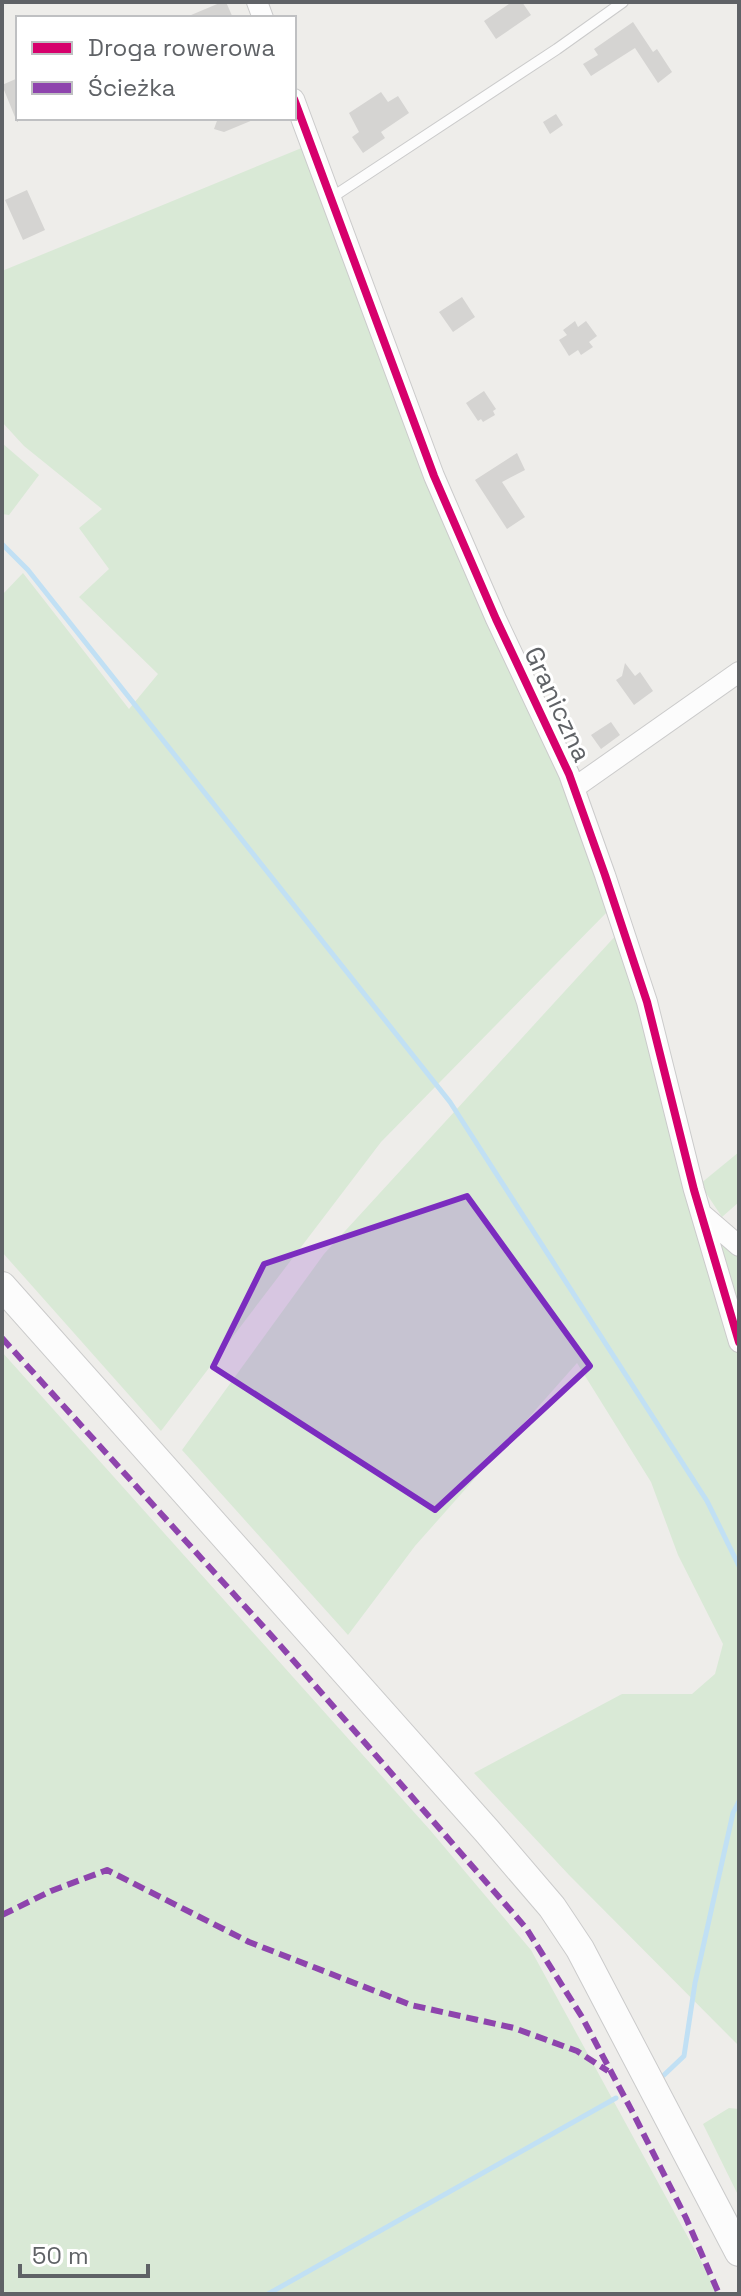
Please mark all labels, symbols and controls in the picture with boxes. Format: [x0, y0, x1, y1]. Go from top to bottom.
legend [16, 16, 296, 120]
text: Droga rowerowa [88, 32, 275, 63]
text: Ścieżka [88, 72, 176, 103]
street label: Graniczna [517, 641, 599, 767]
scale bar [20, 2228, 148, 2278]
text: 50 m [32, 2240, 89, 2271]

